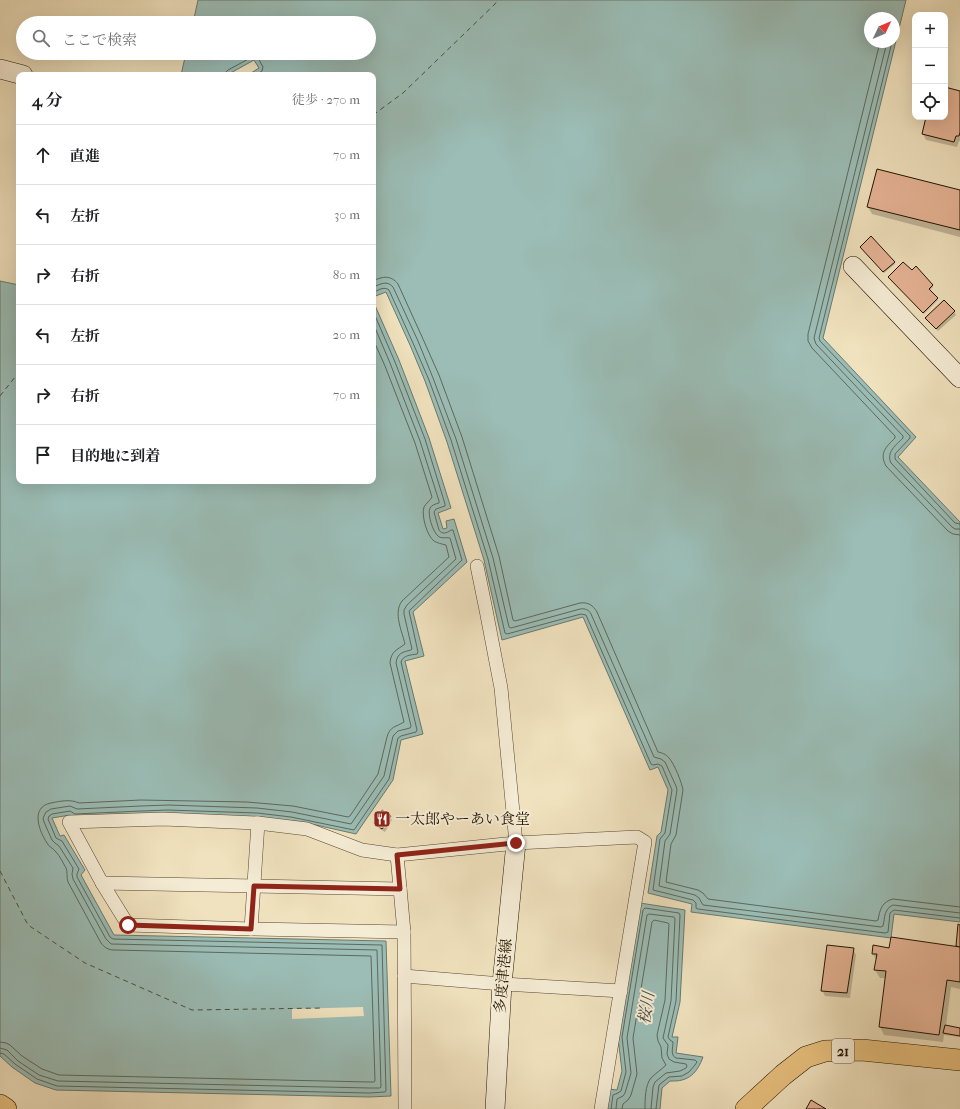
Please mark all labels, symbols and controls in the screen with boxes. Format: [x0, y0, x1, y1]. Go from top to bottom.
north arrow [864, 12, 900, 48]
map controls [912, 12, 948, 120]
button: + [912, 12, 948, 48]
search box [16, 16, 376, 60]
icon: search [30, 27, 52, 49]
text: ここで検索 [62, 31, 137, 49]
button: − [912, 48, 948, 84]
button: locate [912, 84, 948, 120]
text: 4 分 [32, 90, 63, 110]
text: 徒歩 · 270 m [292, 92, 360, 107]
icon: ahead [32, 144, 54, 166]
text: 直進 [70, 147, 100, 165]
text: 70 m [333, 147, 360, 162]
icon: left [32, 204, 54, 226]
text: 左折 [70, 207, 100, 225]
text: 30 m [334, 207, 360, 222]
icon: right [32, 264, 54, 286]
text: 右折 [70, 267, 100, 285]
text: 80 m [333, 267, 360, 282]
icon: left [32, 324, 54, 346]
text: 左折 [70, 327, 100, 345]
text: 20 m [333, 327, 360, 342]
icon: right [32, 384, 54, 406]
text: 右折 [70, 387, 100, 405]
text: 70 m [333, 387, 360, 402]
icon: arrive [32, 444, 54, 466]
text: 目的地に到着 [70, 447, 160, 465]
restaurant icon: 一太郎やーあい食堂 [372, 809, 392, 829]
place label: 一太郎やーあい食堂 [395, 810, 530, 828]
route end [507, 834, 525, 852]
route start [119, 916, 137, 934]
street label: 多度津港線 [491, 938, 515, 1014]
water label: 桜川 [634, 989, 658, 1025]
road number: 21 [832, 1039, 854, 1063]

